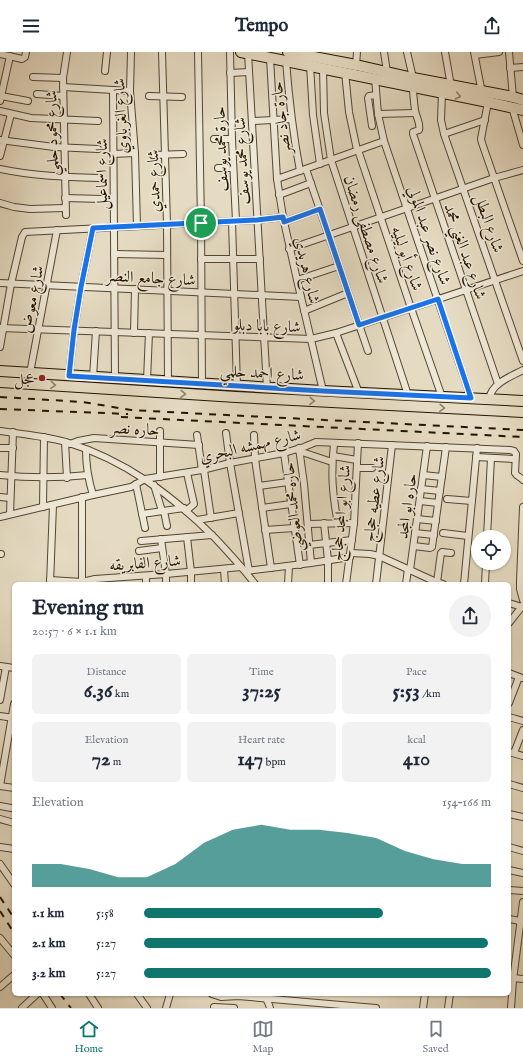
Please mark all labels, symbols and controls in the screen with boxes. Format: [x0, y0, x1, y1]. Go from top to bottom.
icon: menu [20, 15, 42, 37]
text: Tempo [235, 15, 288, 38]
icon: share [481, 15, 503, 37]
street label: شارع الغرباوي [110, 78, 136, 154]
street label: حارة جاد نصر [268, 80, 297, 157]
street label: شارع محمود حلمي [42, 90, 68, 176]
one-way arrow [455, 91, 461, 99]
street label: حارة محمد يوسف [211, 106, 233, 192]
street label: شارع محمد يوسف [231, 116, 257, 205]
street label: شارع اسماعيل [93, 138, 115, 210]
street label: شارع حمدي [144, 149, 168, 213]
street label: شارع مصطفى رمضان [336, 173, 392, 287]
street label: شارع نصر عبد المولي [400, 183, 454, 289]
street label: شارع البطل [467, 192, 507, 256]
street label: شارع عبد الغني محمد [435, 201, 490, 304]
pin [184, 206, 218, 240]
icon: arrive [190, 212, 212, 234]
street label: شارع أبو ليليه [384, 223, 429, 294]
street label: شارع هريدي [287, 235, 323, 306]
street label: شارع معوض [17, 264, 51, 335]
street label: شارع جامع النصر [104, 267, 196, 295]
street label: شارع بابا دبلو [231, 316, 301, 340]
street label: شارع احمد حلمي [219, 362, 304, 390]
place label: عجل [14, 370, 34, 390]
marker: عجل [37, 373, 47, 383]
one-way arrow [50, 381, 56, 390]
one-way arrow [180, 390, 186, 399]
one-way arrow [309, 397, 315, 405]
one-way arrow [439, 403, 445, 412]
street label: حاره نصر [108, 419, 160, 441]
street label: شارع مهمشه البحري [198, 426, 304, 470]
street label: شارع عطيه حجاج [360, 455, 393, 544]
street label: حاره محمد العوضي [279, 461, 313, 552]
street label: شارع ابو المجد حجاج [328, 464, 359, 563]
street label: حاره ابو المجد [393, 472, 422, 540]
map controls [471, 530, 511, 570]
button: locate [471, 530, 511, 570]
street label: شارع الفابريقه [109, 552, 182, 578]
text: Evening run [32, 594, 144, 622]
button: share [449, 595, 491, 637]
text: 20:57 · 6 × 1.1 km [32, 623, 117, 640]
text: Distance [87, 665, 126, 679]
text: Time [249, 665, 274, 679]
text: Pace [406, 665, 427, 679]
text: 6.36 [84, 679, 112, 704]
text: 37:25 [242, 679, 281, 704]
text: 5:53 [393, 679, 420, 704]
text: km [112, 687, 129, 701]
text: /km [420, 687, 440, 701]
text: Elevation [85, 733, 128, 747]
text: Heart rate [238, 733, 285, 747]
text: kcal [407, 733, 426, 747]
text: 72 [92, 747, 110, 772]
text: 147 [237, 747, 263, 772]
text: 410 [403, 747, 430, 772]
text: m [110, 755, 121, 769]
text: bpm [263, 755, 286, 769]
text: Elevation [32, 794, 84, 811]
text: 154–166 m [442, 794, 491, 811]
text: 1.1 km [32, 905, 64, 922]
text: 5:58 [96, 905, 114, 922]
text: 2.1 km [32, 935, 66, 952]
text: 5:27 [96, 935, 116, 952]
text: 3.2 km [32, 965, 66, 982]
text: 5:27 [96, 965, 116, 982]
tab: Home [74, 1018, 103, 1056]
tab: Map [252, 1018, 274, 1056]
tab: Saved [423, 1018, 449, 1056]

